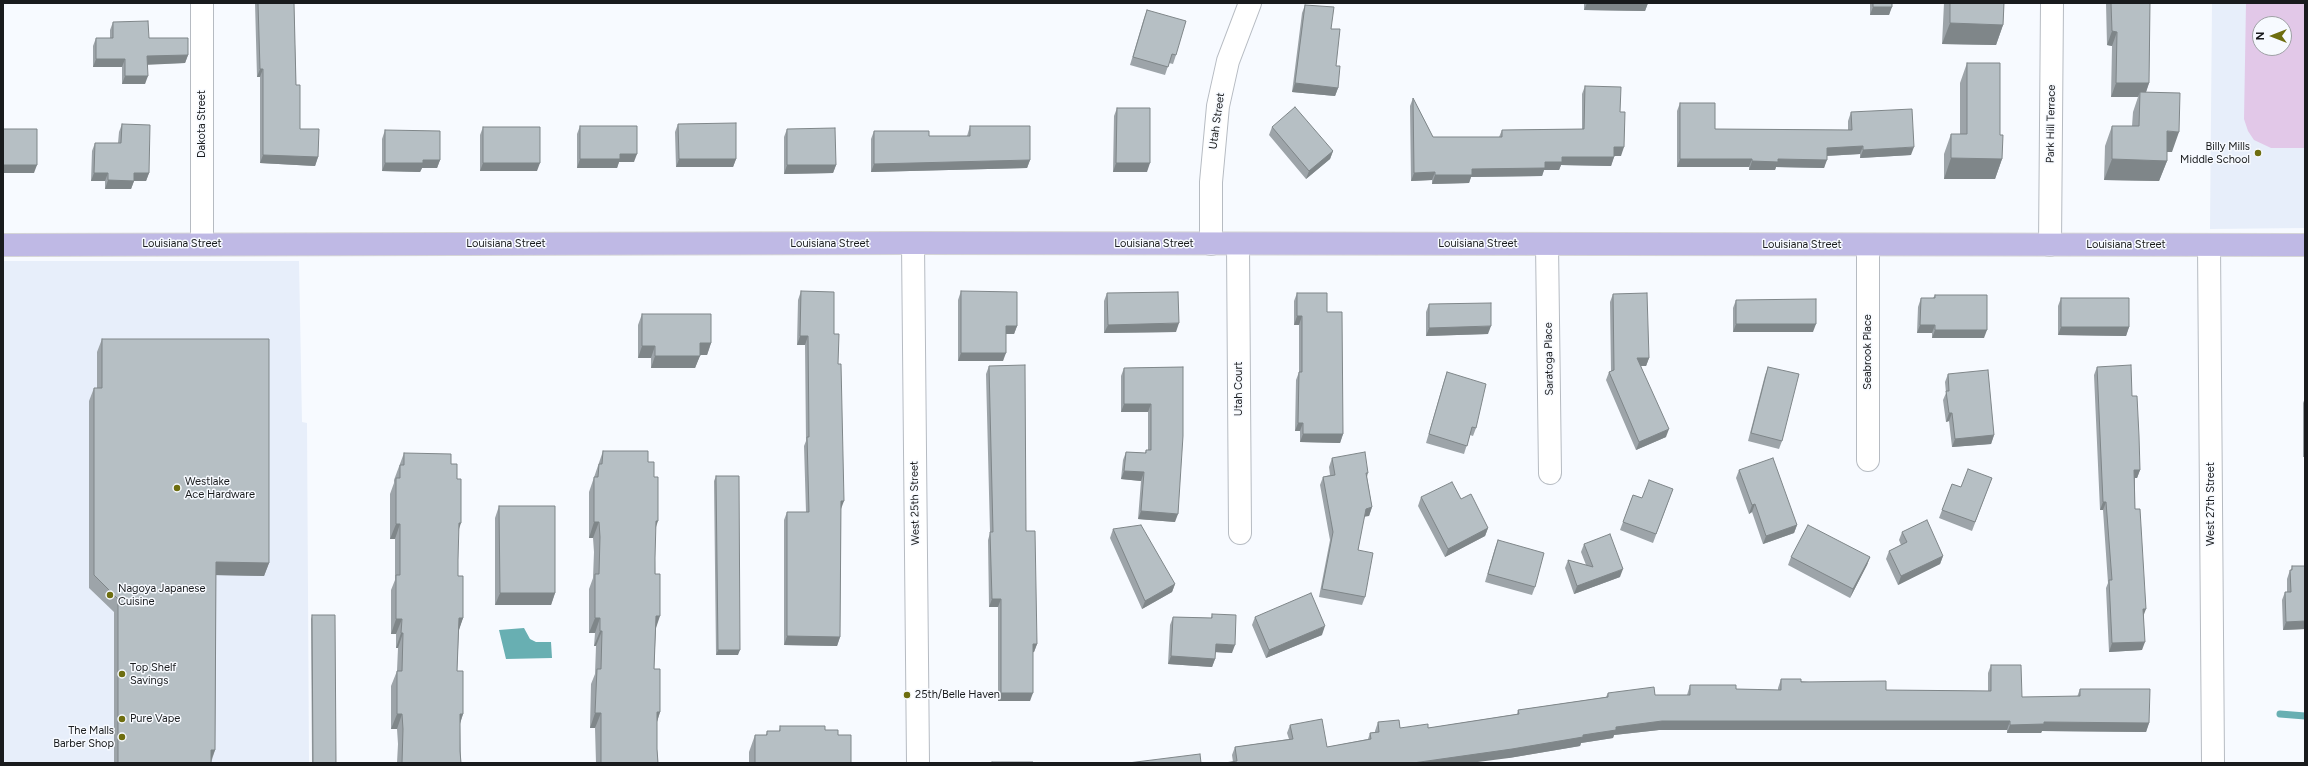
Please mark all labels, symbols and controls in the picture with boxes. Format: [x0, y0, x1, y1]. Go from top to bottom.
north arrow [2252, 16, 2292, 56]
text: N [2254, 32, 2267, 40]
street label: Park Hill Terrace [2044, 85, 2058, 163]
street label: Dakota Street [195, 90, 209, 158]
street label: Utah Street [1206, 92, 1228, 150]
place label: Billy Mills Middle School [2180, 140, 2250, 166]
marker: Billy Mills Middle School [2253, 148, 2263, 158]
street label: Louisiana Street [142, 237, 222, 251]
street label: Louisiana Street [466, 237, 546, 251]
street label: Louisiana Street [790, 237, 870, 251]
street label: Louisiana Street [1114, 237, 1194, 251]
street label: Louisiana Street [1438, 237, 1518, 251]
street label: Louisiana Street [1762, 238, 1842, 252]
street label: Louisiana Street [2086, 238, 2166, 252]
street label: Seabrook Place [1861, 314, 1875, 390]
street label: Saratoga Place [1542, 322, 1556, 396]
street label: Utah Court [1232, 362, 1246, 416]
street label: West 25th Street [908, 461, 922, 545]
street label: West 27th Street [2204, 462, 2218, 546]
place label: Westlake Ace Hardware [185, 475, 255, 501]
marker: Westlake Ace Hardware [172, 483, 182, 493]
place label: Nagoya Japanese Cuisine [118, 582, 205, 608]
marker: Nagoya Japanese Cuisine [105, 590, 115, 600]
place label: Top Shelf Savings [130, 661, 176, 687]
marker: Top Shelf Savings [117, 669, 127, 679]
place label: 25th/Belle Haven [915, 688, 1000, 702]
marker: 25th/Belle Haven [902, 690, 912, 700]
place label: Pure Vape [130, 712, 180, 726]
marker: Pure Vape [117, 714, 127, 724]
place label: The Malls Barber Shop [53, 724, 114, 750]
marker: The Malls Barber Shop [117, 732, 127, 742]

